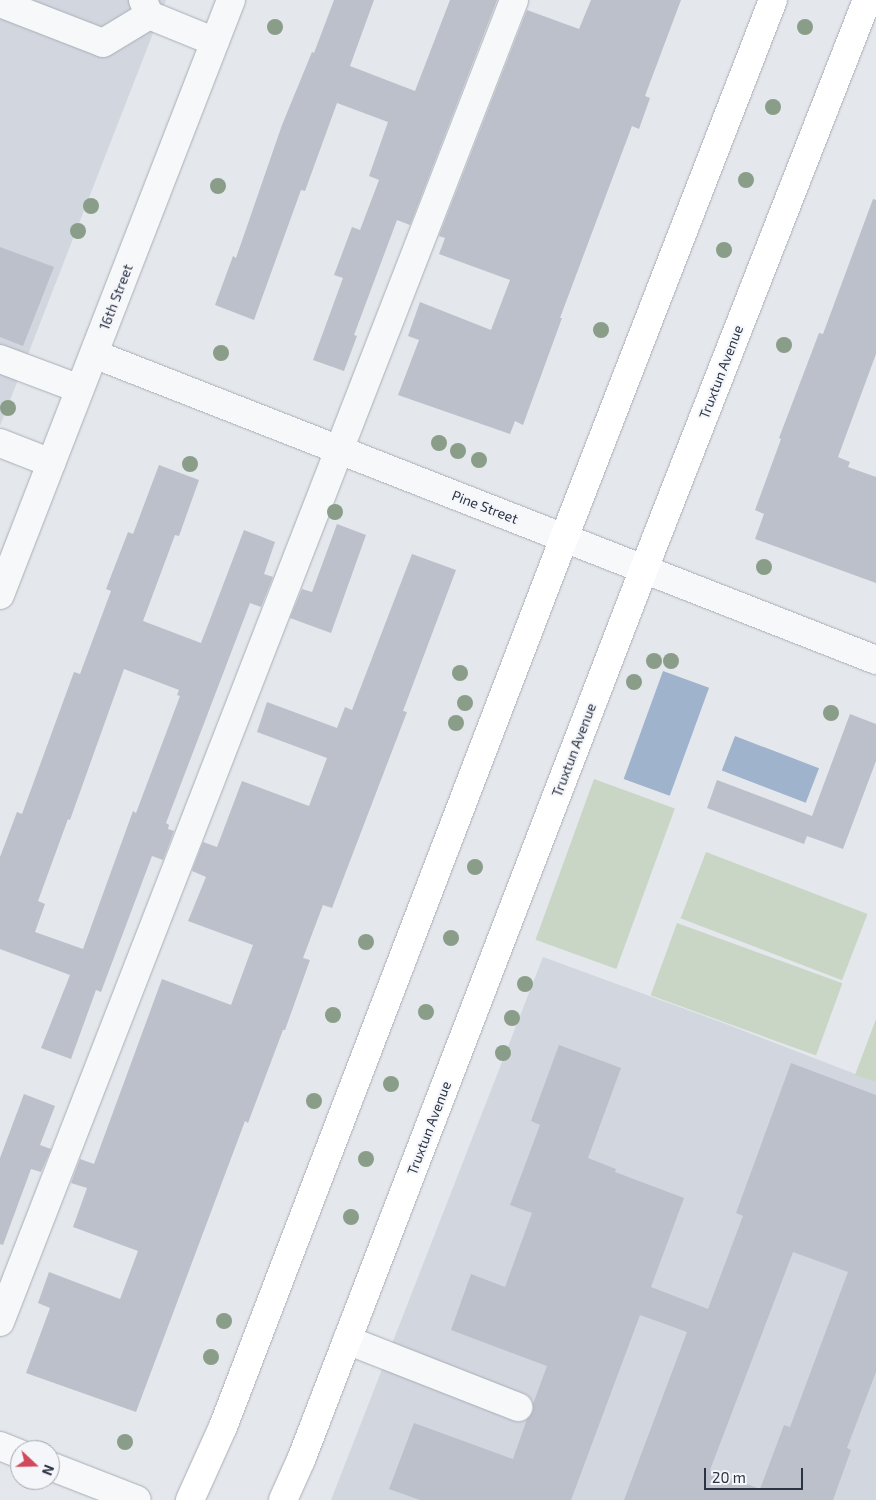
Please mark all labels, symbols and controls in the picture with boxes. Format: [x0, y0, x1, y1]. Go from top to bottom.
street label: 16th Street [96, 262, 136, 332]
street label: Truxtun Avenue [695, 323, 747, 421]
street label: Pine Street [450, 487, 520, 527]
street label: Truxtun Avenue [548, 701, 600, 799]
street label: Truxtun Avenue [403, 1079, 455, 1177]
north arrow [10, 1440, 60, 1490]
scale bar [706, 1458, 805, 1490]
text: N [39, 1462, 58, 1478]
text: 20 m [712, 1468, 746, 1486]

